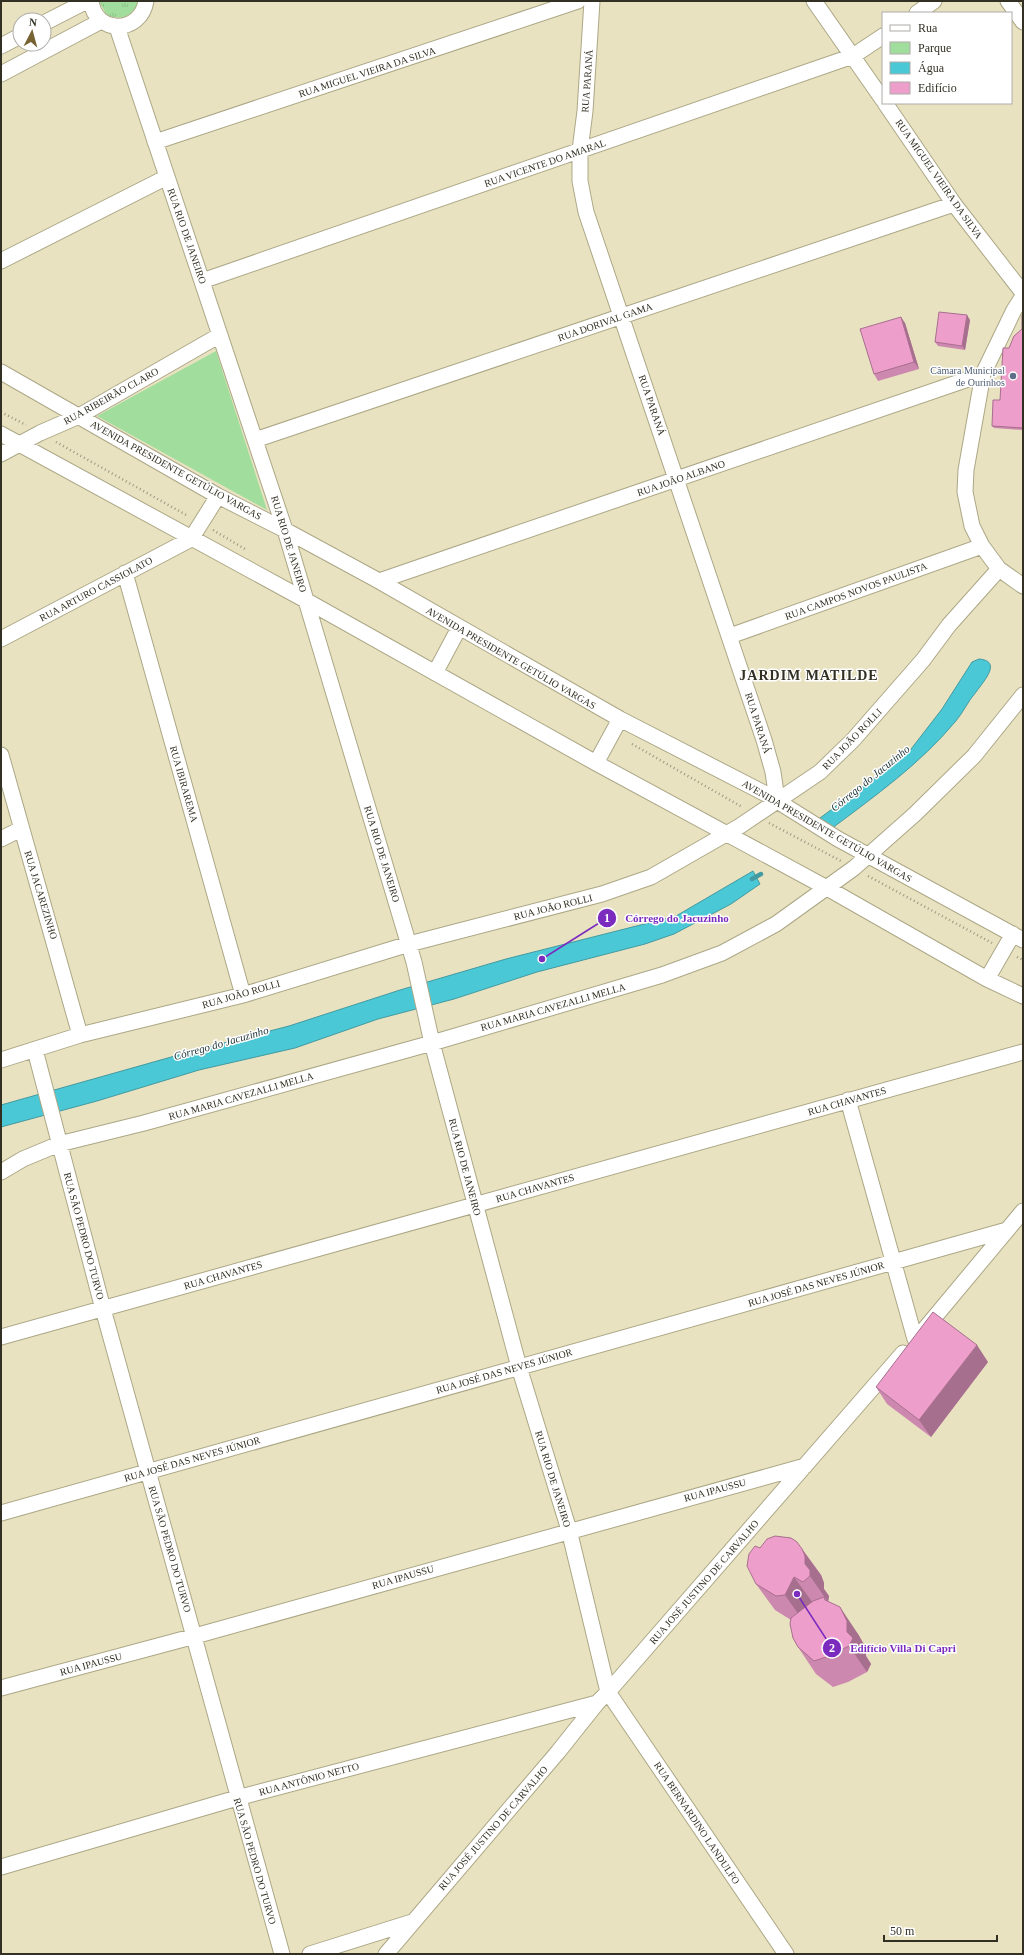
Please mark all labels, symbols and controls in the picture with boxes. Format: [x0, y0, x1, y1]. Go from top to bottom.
north arrow [12, 12, 52, 52]
legend [882, 12, 1012, 104]
text: N [28, 16, 38, 28]
text: Rua [918, 21, 938, 35]
text: Parque [918, 41, 951, 55]
street label: RUA MIGUEL VIEIRA DA SILVA [297, 44, 438, 99]
street label: RUA PARANÁ [579, 48, 595, 113]
text: Água [918, 61, 945, 75]
text: Edifício [918, 81, 957, 95]
street label: RUA MIGUEL VIEIRA DA SILVA [893, 117, 985, 242]
street label: RUA VICENTE DO AMARAL [483, 137, 607, 189]
street label: RUA RIO DE JANEIRO [165, 187, 209, 285]
street label: RUA DORIVAL GAMA [556, 300, 655, 343]
street label: RUA RIBEIRÃO CLARO [62, 365, 160, 427]
place label: Câmara Municipal de Ourinhos [930, 365, 1005, 388]
marker: Câmara Municipal de Ourinhos [1008, 371, 1018, 381]
street label: RUA PARANÁ [637, 373, 668, 437]
street label: AVENIDA PRESIDENTE GETÚLIO VARGAS [88, 418, 264, 522]
street label: RUA JOÃO ALBANO [636, 458, 726, 498]
street label: RUA RIO DE JANEIRO [269, 494, 309, 594]
street label: RUA ARTURO CASSIOLATO [38, 554, 154, 624]
street label: RUA CAMPOS NOVOS PAULISTA [784, 560, 929, 622]
street label: AVENIDA PRESIDENTE GETÚLIO VARGAS [424, 605, 598, 711]
district label: JARDIM MATILDE [739, 668, 879, 683]
street label: RUA PARANÁ [743, 691, 773, 756]
street label: RUA JOÃO ROLLI [820, 706, 884, 772]
water label: Córrego do Jacuzinho [828, 742, 912, 813]
street label: RUA IBIRAREMA [168, 744, 200, 824]
street label: AVENIDA PRESIDENTE GETÚLIO VARGAS [740, 778, 914, 884]
street label: RUA RIO DE JANEIRO [362, 804, 402, 904]
street label: RUA JACAREZINHO [22, 849, 60, 941]
street label: RUA JOÃO ROLLI [513, 892, 593, 922]
callout: Córrego do Jacuzinho [597, 907, 737, 930]
text: 1 [604, 911, 610, 925]
text: Córrego do Jacuzinho [625, 912, 729, 924]
street label: RUA JOÃO ROLLI [201, 978, 281, 1010]
street label: RUA MARIA CAVEZALLI MELLA [479, 981, 627, 1033]
water label: Córrego do Jacuzinho [172, 1024, 270, 1062]
street label: RUA MARIA CAVEZALLI MELLA [167, 1070, 315, 1122]
street label: RUA CHAVANTES [807, 1085, 887, 1117]
street label: RUA RIO DE JANEIRO [447, 1117, 483, 1217]
street label: RUA SÃO PEDRO DO TURVO [62, 1171, 106, 1301]
street label: RUA CHAVANTES [495, 1172, 575, 1204]
street label: RUA CHAVANTES [183, 1259, 263, 1291]
street label: RUA JOSÉ DAS NEVES JÚNIOR [747, 1259, 886, 1309]
street label: RUA JOSÉ DAS NEVES JÚNIOR [435, 1346, 574, 1396]
street label: RUA RIO DE JANEIRO [533, 1429, 573, 1529]
street label: RUA JOSÉ DAS NEVES JÚNIOR [123, 1434, 262, 1484]
street label: RUA IPAUSSU [683, 1476, 748, 1504]
street label: RUA SÃO PEDRO DO TURVO [147, 1484, 193, 1614]
street label: RUA JOSÉ JUSTINO DE CARVALHO [647, 1518, 761, 1646]
street label: RUA IPAUSSU [371, 1563, 436, 1591]
callout: Edifício Villa Di Capri [822, 1636, 964, 1659]
text: 2 [829, 1641, 835, 1655]
text: Edifício Villa Di Capri [850, 1642, 956, 1654]
street label: RUA IPAUSSU [59, 1650, 124, 1678]
street label: RUA ANTÔNIO NETTO [258, 1760, 360, 1798]
street label: RUA BERNARDINO LANDULFO [652, 1760, 742, 1886]
street label: RUA JOSÉ JUSTINO DE CARVALHO [436, 1764, 550, 1892]
street label: RUA SÃO PEDRO DO TURVO [232, 1796, 278, 1926]
scale bar [884, 1917, 997, 1943]
text: 50 m [890, 1924, 915, 1938]

